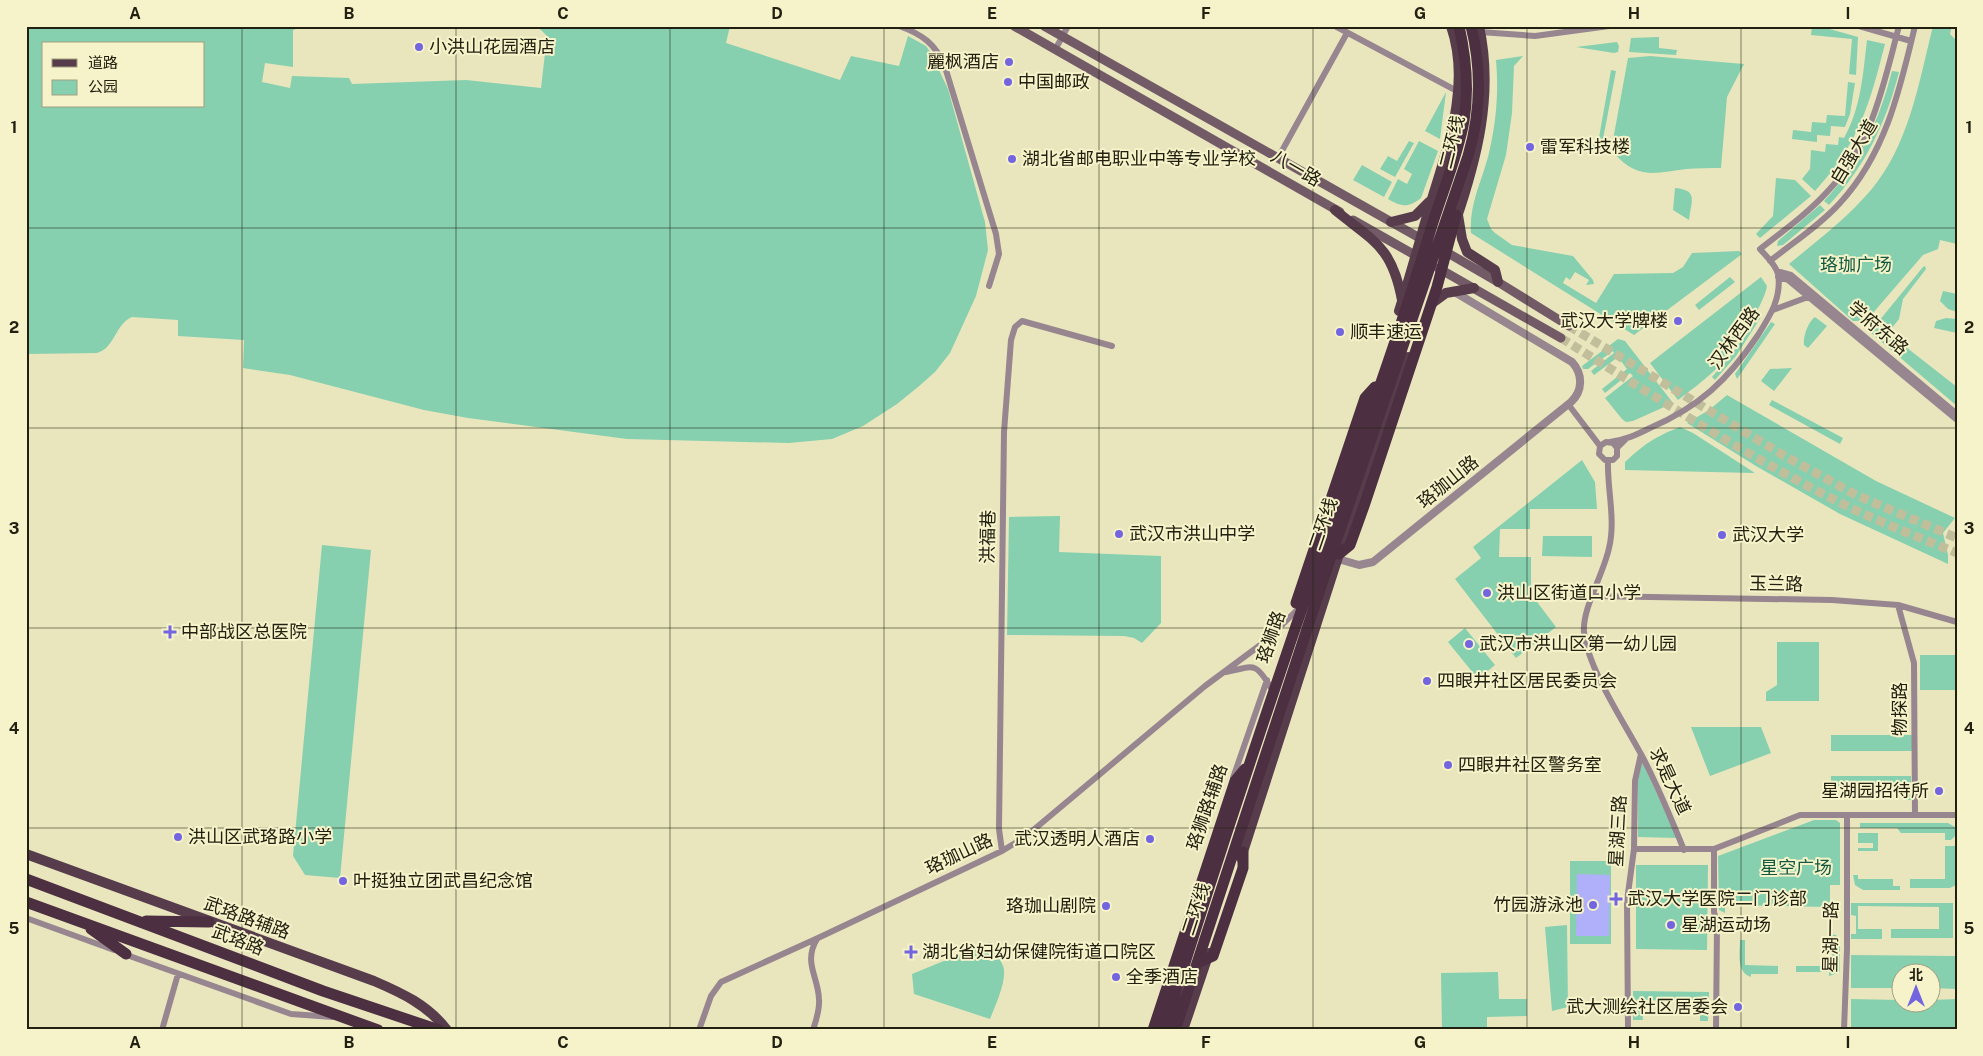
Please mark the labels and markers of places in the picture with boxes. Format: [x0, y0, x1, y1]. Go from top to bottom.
place label: 小洪山花园酒店 [429, 36, 555, 57]
marker: 小洪山花园酒店 [413, 41, 425, 53]
place label: 麗枫酒店 [927, 51, 999, 72]
marker: 麗枫酒店 [1003, 56, 1015, 68]
place label: 中国邮政 [1018, 71, 1090, 92]
marker: 中国邮政 [1002, 76, 1014, 88]
place label: 雷军科技楼 [1540, 136, 1630, 157]
marker: 雷军科技楼 [1524, 141, 1536, 153]
place label: 湖北省邮电职业中等专业学校 [1022, 148, 1256, 169]
marker: 湖北省邮电职业中等专业学校 [1006, 153, 1018, 165]
place label: 武汉大学牌楼 [1560, 310, 1668, 331]
marker: 武汉大学牌楼 [1672, 315, 1684, 327]
place label: 顺丰速运 [1350, 321, 1422, 342]
marker: 顺丰速运 [1334, 326, 1346, 338]
place label: 武汉市洪山中学 [1129, 523, 1255, 544]
place label: 武汉大学 [1732, 524, 1804, 545]
marker: 武汉市洪山中学 [1113, 528, 1125, 540]
marker: 武汉大学 [1716, 529, 1728, 541]
place label: 洪山区街道口小学 [1497, 582, 1641, 603]
marker: 洪山区街道口小学 [1481, 587, 1493, 599]
place label: 中部战区总医院 [181, 621, 307, 642]
marker: 中部战区总医院 [163, 625, 177, 639]
place label: 武汉市洪山区第一幼儿园 [1479, 633, 1677, 654]
marker: 武汉市洪山区第一幼儿园 [1463, 638, 1475, 650]
place label: 四眼井社区居民委员会 [1437, 670, 1617, 691]
marker: 四眼井社区居民委员会 [1421, 675, 1433, 687]
place label: 四眼井社区警务室 [1458, 754, 1602, 775]
marker: 四眼井社区警务室 [1442, 759, 1454, 771]
place label: 星湖园招待所 [1821, 780, 1929, 801]
marker: 星湖园招待所 [1933, 785, 1945, 797]
place label: 洪山区武珞路小学 [188, 826, 332, 847]
place label: 武汉透明人酒店 [1014, 828, 1140, 849]
marker: 洪山区武珞路小学 [172, 831, 184, 843]
marker: 武汉透明人酒店 [1144, 833, 1156, 845]
place label: 叶挺独立团武昌纪念馆 [353, 870, 533, 891]
marker: 叶挺独立团武昌纪念馆 [337, 875, 349, 887]
place label: 武汉大学医院二门诊部 [1627, 888, 1807, 909]
marker: 武汉大学医院二门诊部 [1609, 892, 1623, 906]
place label: 竹园游泳池 [1493, 894, 1583, 915]
place label: 珞珈山剧院 [1006, 895, 1096, 916]
marker: 竹园游泳池 [1587, 899, 1599, 911]
marker: 珞珈山剧院 [1100, 900, 1112, 912]
place label: 星湖运动场 [1681, 914, 1771, 935]
marker: 星湖运动场 [1665, 919, 1677, 931]
place label: 湖北省妇幼保健院街道口院区 [922, 941, 1156, 962]
marker: 湖北省妇幼保健院街道口院区 [904, 945, 918, 959]
place label: 全季酒店 [1126, 966, 1198, 987]
marker: 全季酒店 [1110, 971, 1122, 983]
place label: 武大测绘社区居委会 [1566, 996, 1728, 1017]
marker: 武大测绘社区居委会 [1732, 1001, 1744, 1013]

